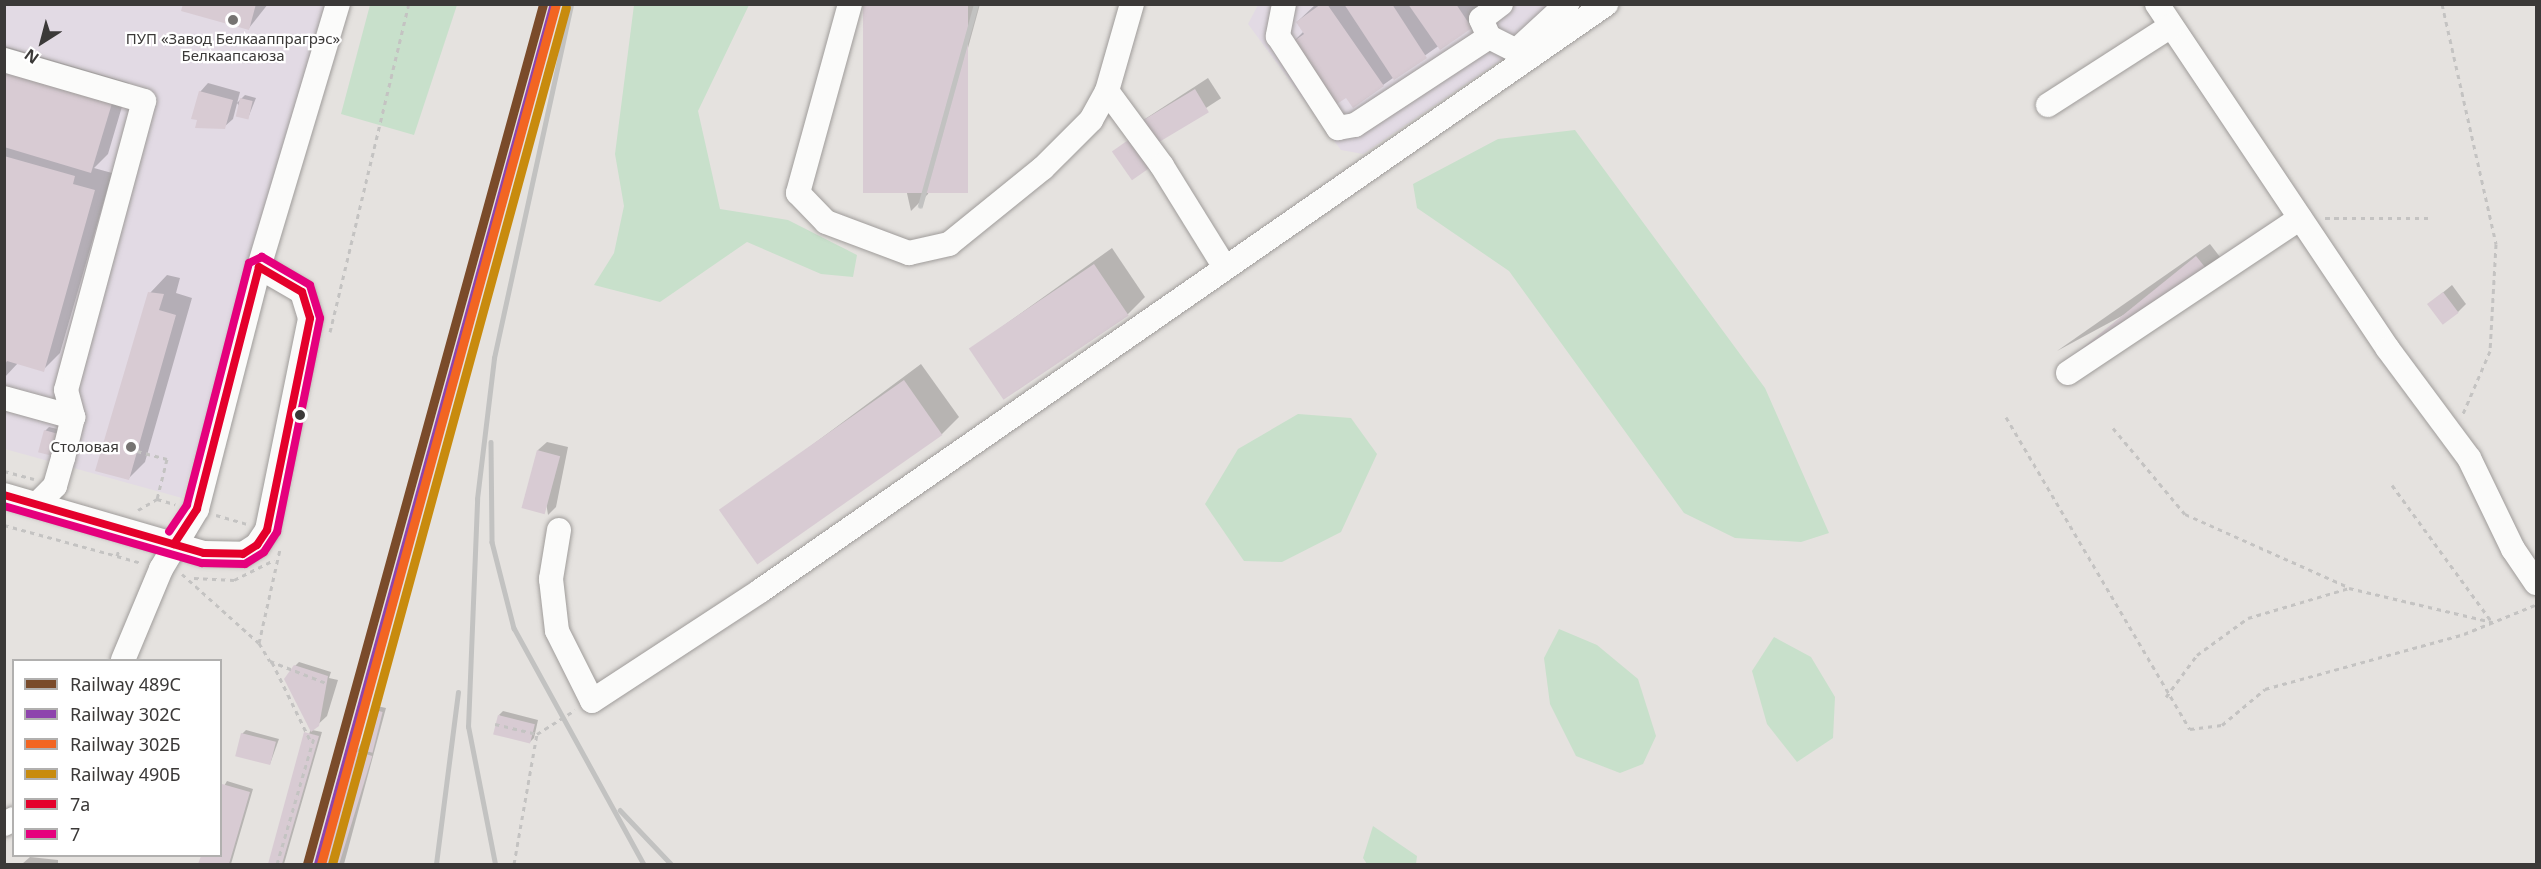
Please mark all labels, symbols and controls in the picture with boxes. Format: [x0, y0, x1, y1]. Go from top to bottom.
north arrow [12, 12, 72, 72]
marker: ПУП «Завод Белкааппрагрэс» Белкаапсаюза [226, 13, 240, 27]
place label: ПУП «Завод Белкааппрагрэс» Белкаапсаюза [126, 29, 340, 64]
text: N [20, 44, 43, 69]
unlabelled marker [294, 409, 306, 421]
place label: Столовая [50, 438, 119, 456]
marker: Столовая [124, 440, 138, 454]
legend [12, 659, 222, 857]
text: Railway 489С [70, 672, 181, 696]
text: Railway 302С [70, 702, 181, 726]
text: Railway 302Б [70, 732, 181, 756]
text: Railway 490Б [70, 762, 181, 786]
text: 7а [70, 792, 90, 816]
text: 7 [70, 822, 80, 846]

